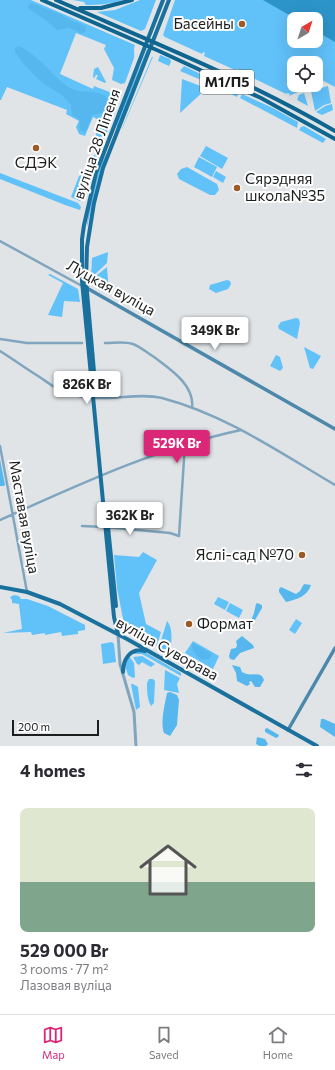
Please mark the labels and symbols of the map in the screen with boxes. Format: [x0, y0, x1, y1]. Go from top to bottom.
north arrow [287, 12, 323, 48]
place label: Басейны [173, 14, 234, 32]
marker: Басейны [237, 19, 247, 29]
road number: М1/П5 [200, 70, 254, 94]
street label: вуліца 28 Ліпеня [69, 86, 123, 201]
marker: СДЭК [31, 143, 41, 153]
place label: СДЭК [15, 153, 57, 171]
place label: Сярэдняя школа№35 [245, 169, 325, 204]
marker: Сярэдняя школа№35 [232, 183, 242, 193]
street label: Луцкая вуліца [64, 255, 159, 319]
pin: 349K Br [178, 317, 252, 351]
pin: 826K Br [50, 371, 124, 405]
pin: 529K Br [140, 430, 214, 464]
street label: Маставая вуліца [6, 459, 44, 575]
pin: 362K Br [93, 502, 167, 536]
place label: Яслі-сад №70 [196, 545, 294, 563]
marker: Яслі-сад №70 [297, 550, 307, 560]
street label: вуліца Суворава [113, 613, 222, 684]
place label: Формат [197, 614, 253, 632]
marker: Формат [184, 619, 194, 629]
scale bar [12, 718, 99, 737]

